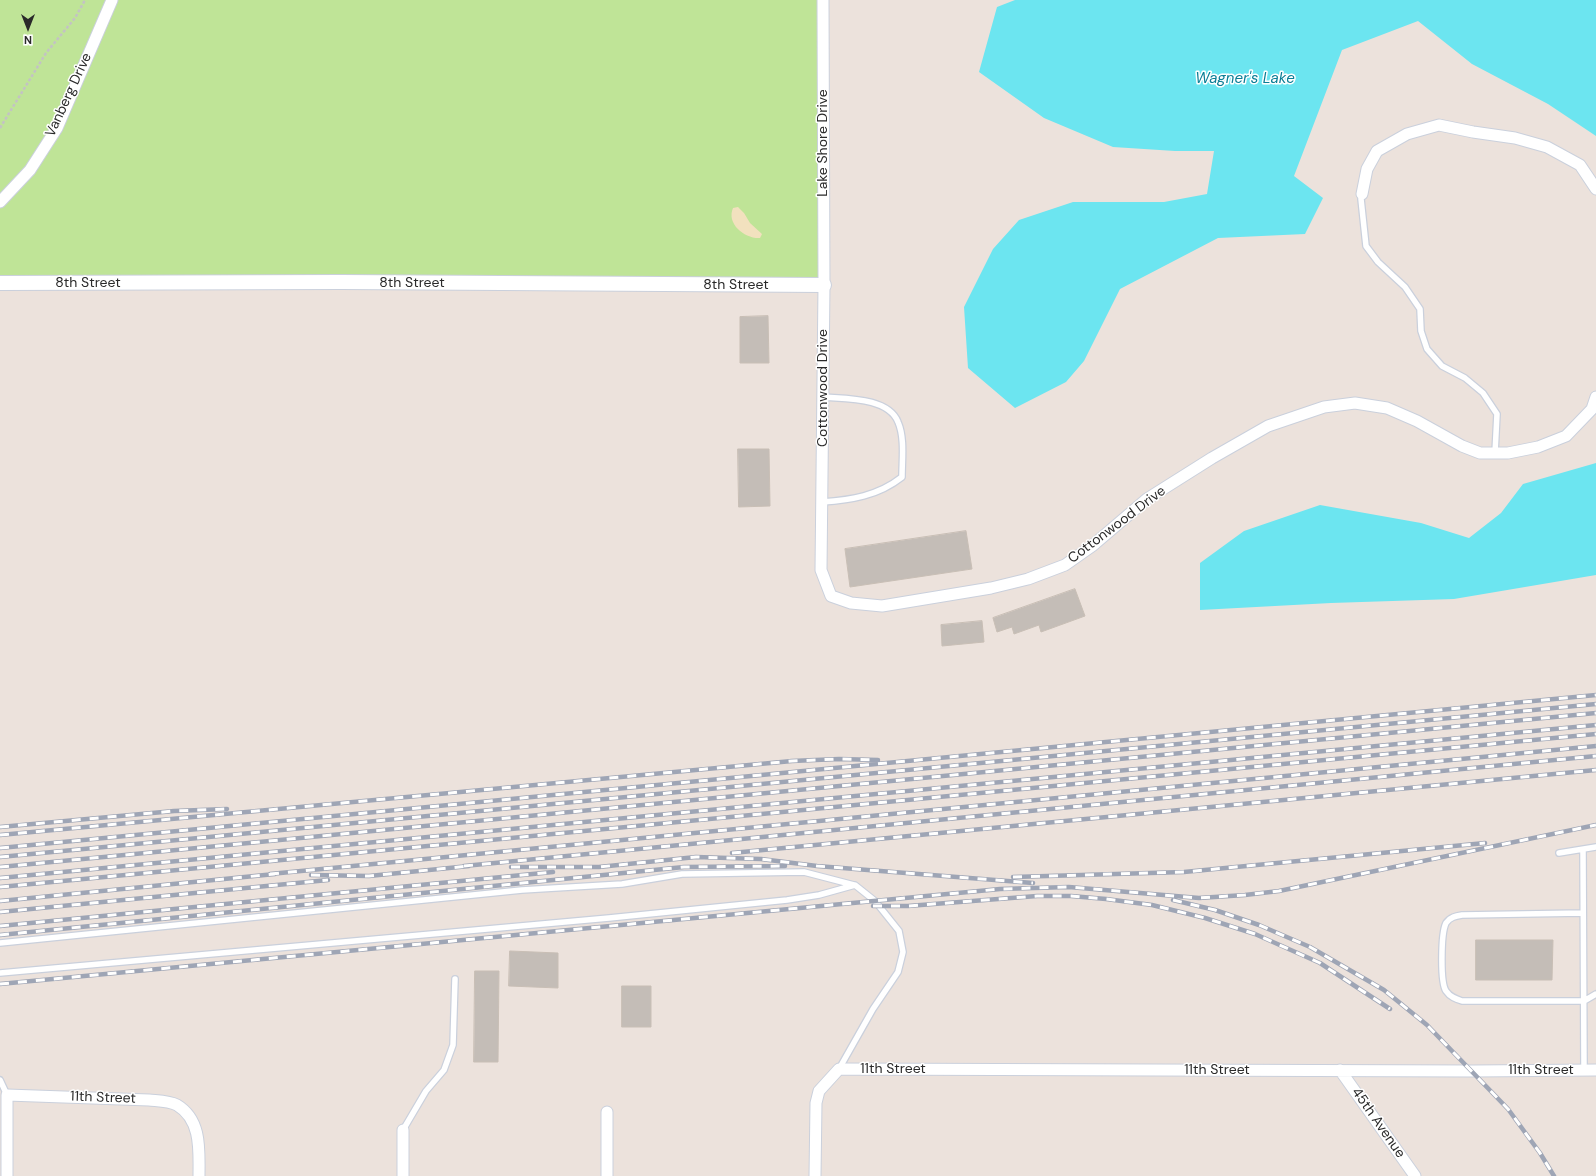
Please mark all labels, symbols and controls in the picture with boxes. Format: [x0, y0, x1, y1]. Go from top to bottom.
north arrow [8, 8, 48, 48]
text: N [24, 33, 32, 47]
street label: Vanberg Drive [42, 50, 96, 140]
water label: Wagner's Lake [1195, 70, 1295, 88]
street label: Lake Shore Drive [815, 89, 831, 197]
street label: 8th Street [55, 275, 121, 291]
street label: 8th Street [379, 275, 445, 291]
street label: 8th Street [703, 277, 769, 293]
street label: Cottonwood Drive [815, 329, 831, 447]
street label: Cottonwood Drive [1065, 483, 1169, 567]
street label: 11th Street [860, 1061, 926, 1077]
street label: 11th Street [1184, 1062, 1250, 1078]
street label: 11th Street [1508, 1062, 1574, 1078]
street label: 45th Avenue [1348, 1085, 1408, 1161]
street label: 11th Street [70, 1088, 136, 1108]

